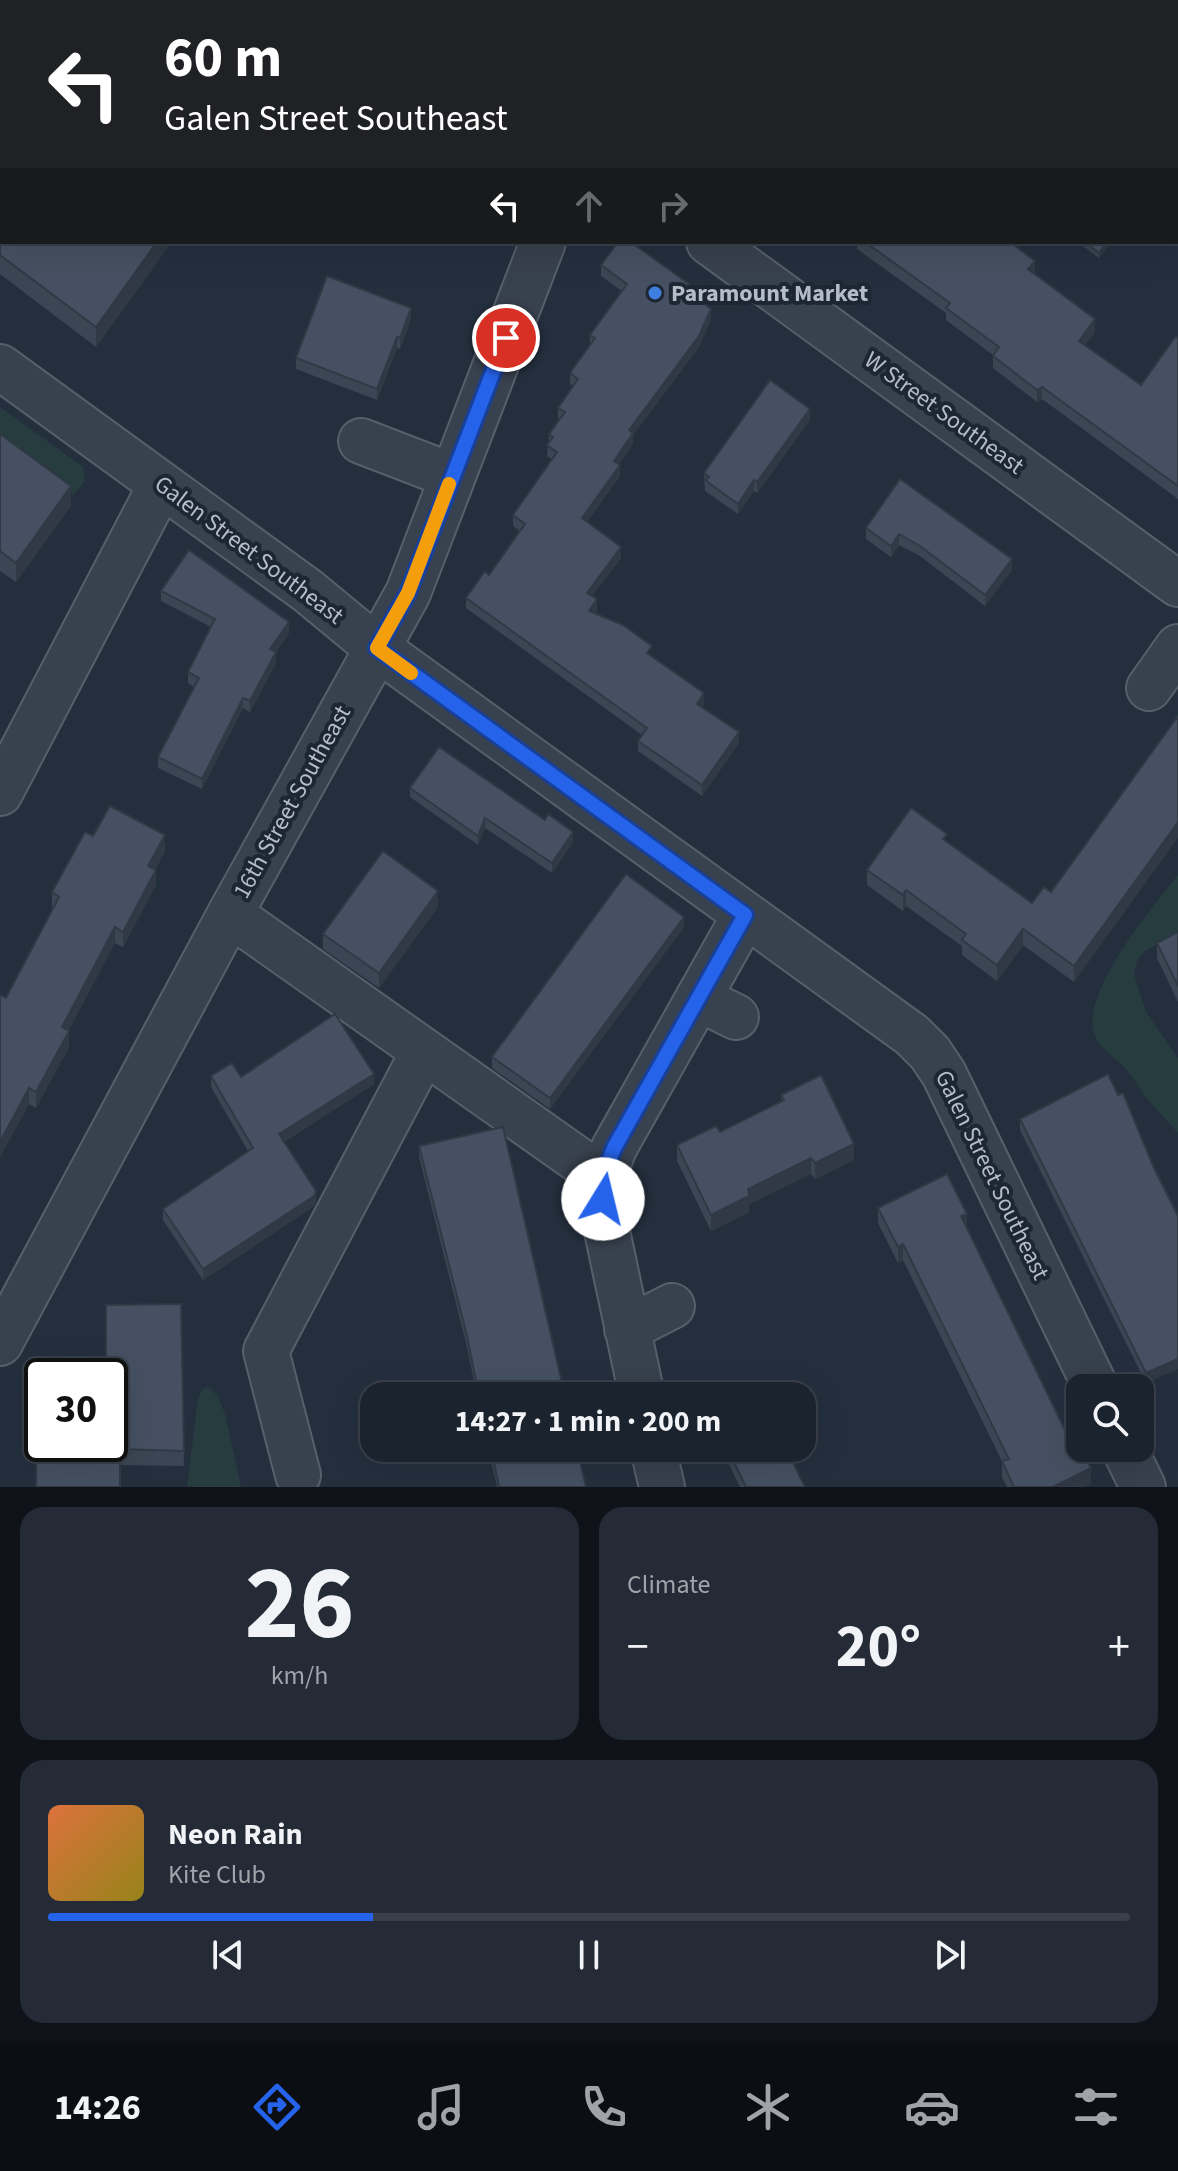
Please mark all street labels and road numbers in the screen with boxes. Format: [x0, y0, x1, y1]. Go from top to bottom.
street label: W Street Southeast [857, 343, 1031, 483]
street label: Galen Street Southeast [147, 467, 351, 633]
street label: 16th Street Southeast [224, 699, 360, 905]
street label: Galen Street Southeast [926, 1064, 1058, 1286]

